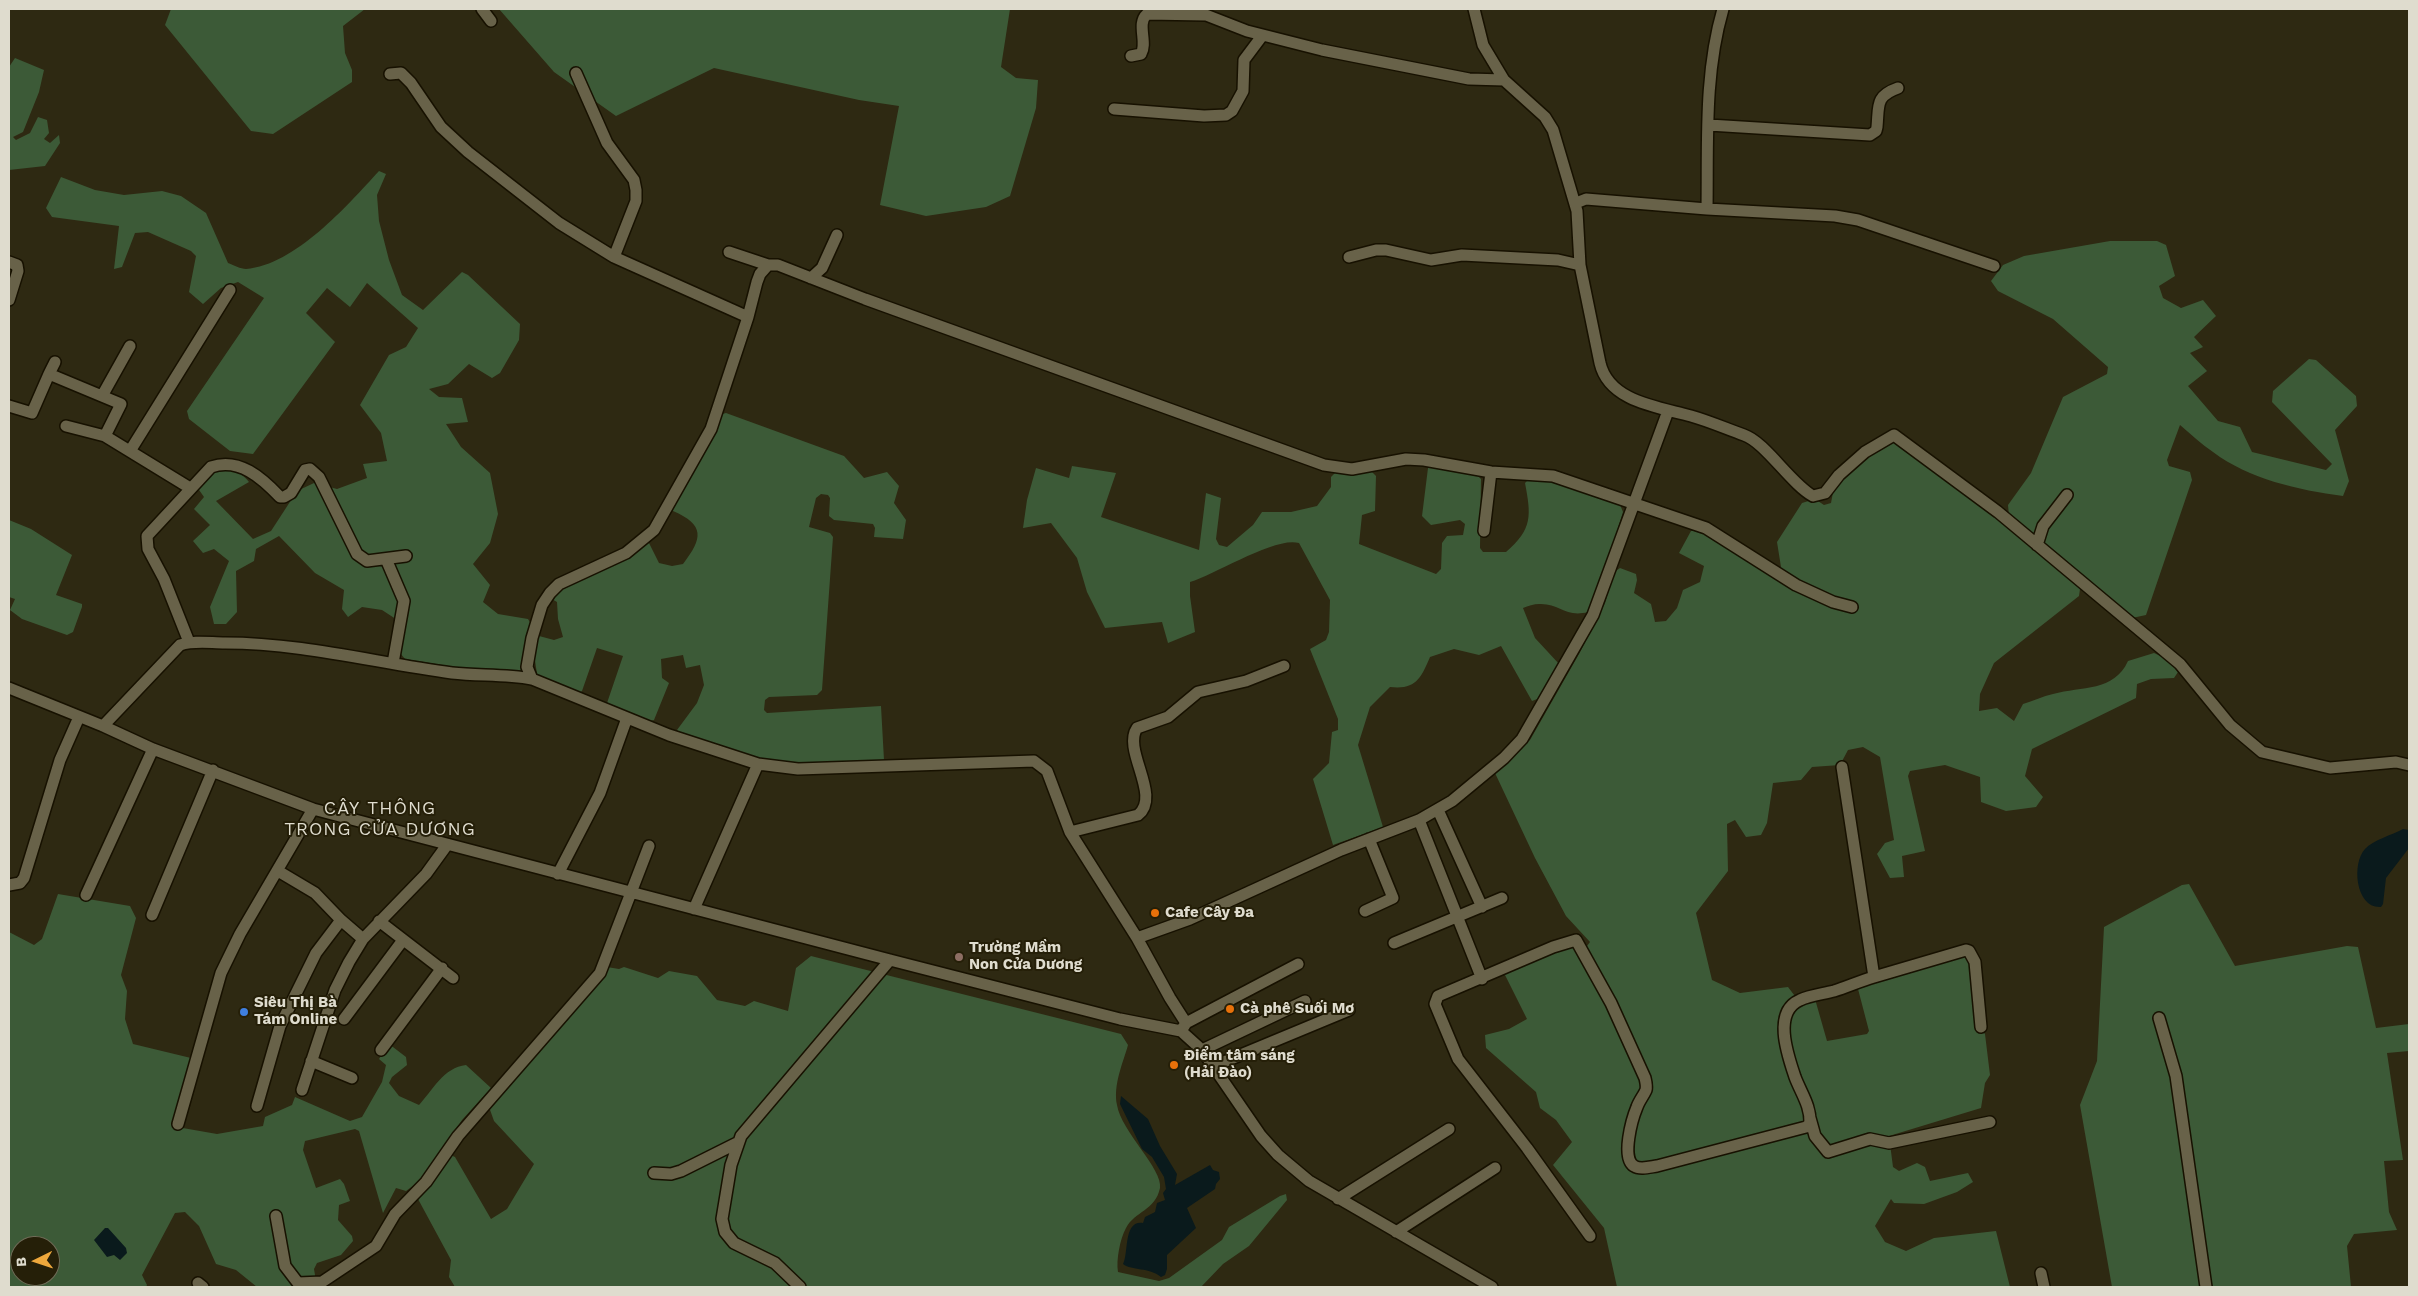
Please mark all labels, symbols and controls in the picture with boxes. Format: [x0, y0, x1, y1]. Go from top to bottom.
district label: CÂY THÔNG TRONG CỬA DƯƠNG [282, 798, 478, 841]
place label: Cafe Cây Đa [1165, 904, 1254, 922]
marker: Cafe Cây Đa [1149, 907, 1161, 919]
place label: Trường Mầm Non Cửa Dương [969, 939, 1082, 974]
marker: Trường Mầm Non Cửa Dương [953, 951, 965, 963]
place label: Siêu Thị Bà Tám Online [254, 994, 337, 1029]
place label: Cà phê Suối Mơ [1240, 1000, 1354, 1018]
marker: Cà phê Suối Mơ [1224, 1003, 1236, 1015]
marker: Siêu Thị Bà Tám Online [238, 1006, 250, 1018]
place label: Điểm tâm sáng (Hải Đào) [1184, 1047, 1295, 1082]
marker: Điểm tâm sáng (Hải Đào) [1168, 1059, 1180, 1071]
north arrow [10, 1236, 60, 1286]
text: B [13, 1257, 29, 1267]

